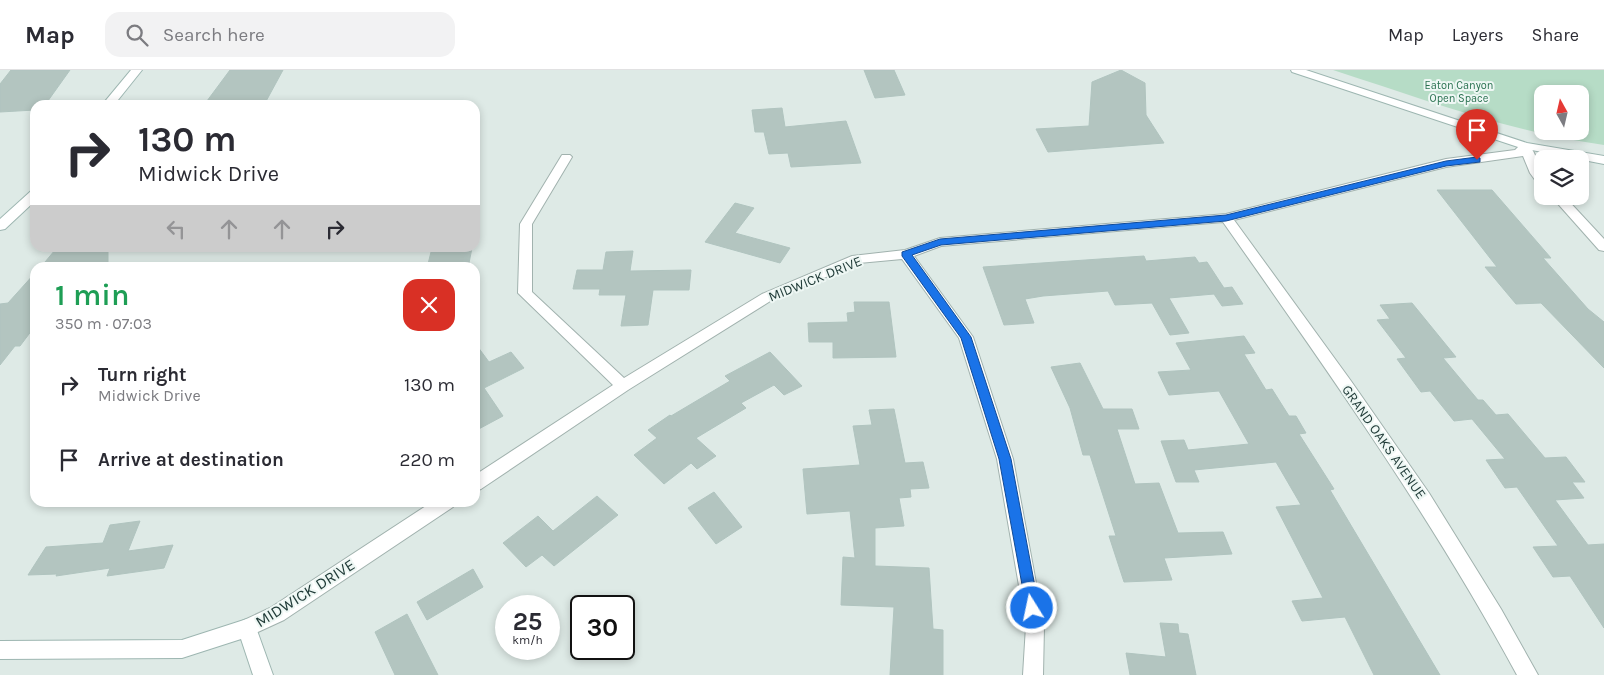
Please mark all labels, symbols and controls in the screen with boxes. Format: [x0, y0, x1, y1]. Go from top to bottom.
search box [105, 12, 455, 57]
text: Map [25, 21, 75, 49]
icon: search [123, 21, 151, 49]
text: Search here [163, 24, 265, 46]
text: Map [1388, 24, 1424, 46]
text: Layers [1452, 24, 1504, 46]
text: Share [1532, 24, 1579, 46]
park label: Eaton Canyon Open Space [1425, 79, 1493, 105]
north arrow [1534, 85, 1589, 140]
map controls [1534, 85, 1589, 205]
pin [1456, 109, 1498, 160]
icon: arrive [1463, 116, 1491, 144]
text: 130 m [138, 119, 236, 160]
icon: right [55, 120, 120, 185]
button: layers [1534, 150, 1589, 205]
text: Midwick Drive [138, 161, 279, 187]
icon: left [162, 215, 190, 243]
icon: ahead [215, 215, 243, 243]
icon: ahead [268, 215, 296, 243]
icon: right [321, 215, 349, 243]
street label: MIDWICK DRIVE [766, 253, 864, 305]
text: 1 min [55, 277, 129, 313]
button: close [403, 279, 455, 331]
text: 350 m · 07:03 [55, 314, 152, 333]
text: Turn right [98, 364, 187, 386]
icon: right [55, 371, 83, 399]
text: 130 m [404, 374, 455, 396]
street label: GRAND OAKS AVENUE [1338, 382, 1430, 502]
text: Midwick Drive [98, 386, 201, 405]
icon: arrive [55, 446, 83, 474]
text: Arrive at destination [98, 449, 284, 471]
text: 220 m [399, 449, 455, 471]
street label: MIDWICK DRIVE [252, 555, 358, 631]
position arrow [1005, 581, 1057, 633]
speed limit sign: 30 [570, 595, 635, 660]
text: 25 [513, 607, 542, 636]
text: km/h [512, 633, 543, 647]

